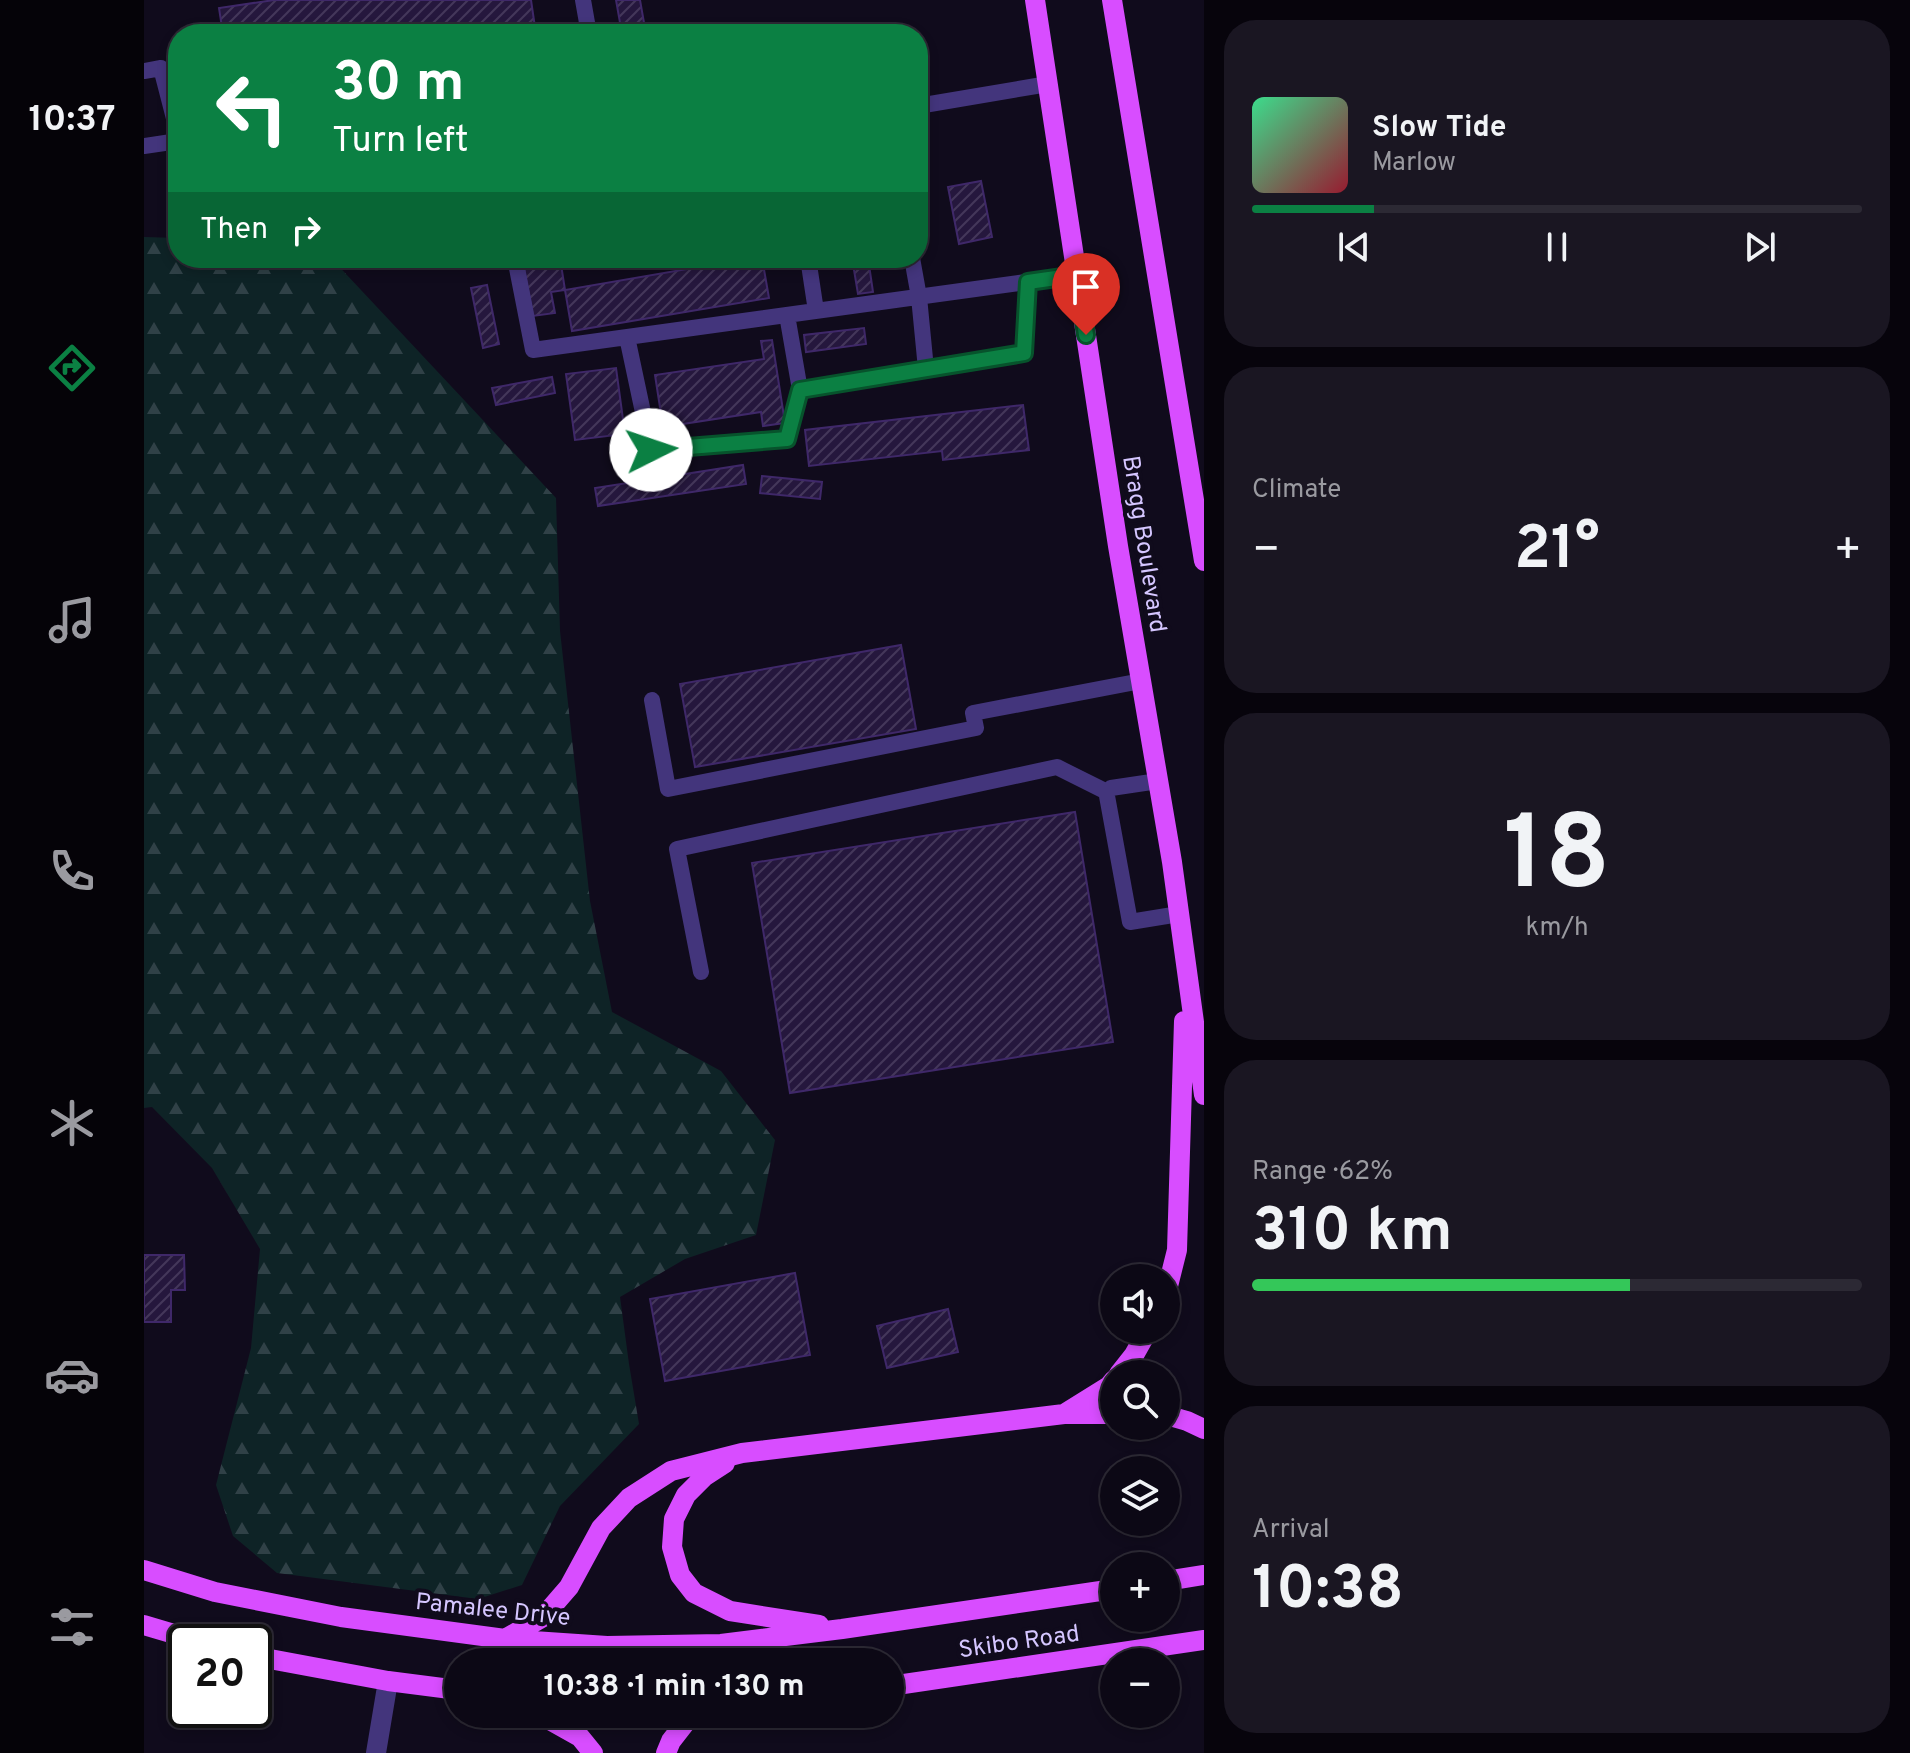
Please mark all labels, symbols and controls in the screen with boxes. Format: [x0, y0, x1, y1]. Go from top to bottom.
text: 30 m [332, 50, 465, 120]
icon: left [200, 56, 304, 160]
text: 10:37 [28, 98, 116, 144]
text: Slow Tide [1372, 110, 1506, 147]
text: Turn left [332, 119, 469, 165]
text: Marlow [1372, 147, 1456, 180]
icon: right [284, 208, 328, 252]
text: Then [200, 212, 268, 249]
icon: previous [1332, 225, 1376, 269]
icon: pause [1535, 225, 1579, 269]
icon: next [1738, 225, 1782, 269]
pin [1052, 253, 1120, 335]
icon: arrive [1064, 265, 1108, 309]
icon: directions [44, 340, 100, 396]
position arrow [609, 408, 693, 492]
street label: Bragg Boulevard [1114, 454, 1172, 635]
text: Climate [1252, 474, 1341, 507]
text: 21° [1514, 514, 1600, 590]
text: − [1252, 524, 1280, 580]
text: + [1834, 524, 1862, 580]
icon: music [44, 592, 100, 648]
text: 18 [1503, 794, 1611, 926]
icon: phone [44, 843, 100, 899]
text: km/h [1525, 912, 1589, 945]
icon: climate [44, 1095, 100, 1151]
text: Range · 62% [1252, 1156, 1393, 1189]
text: 310 km [1252, 1196, 1453, 1272]
map controls [1100, 1264, 1180, 1728]
button: sound [1100, 1264, 1180, 1344]
icon: car [44, 1347, 100, 1403]
button: search [1100, 1360, 1180, 1440]
button: layers [1100, 1456, 1180, 1536]
text: Arrival [1252, 1514, 1330, 1547]
button: + [1100, 1552, 1180, 1632]
text: 10:38 [1252, 1554, 1404, 1630]
street label: Pamalee Drive [414, 1588, 572, 1634]
icon: filters [44, 1599, 100, 1655]
street label: Skibo Road [957, 1620, 1082, 1666]
speed limit sign: 20 [168, 1624, 272, 1728]
button: − [1100, 1648, 1180, 1728]
text: 10:38 · 1 min · 130 m [544, 1669, 804, 1706]

